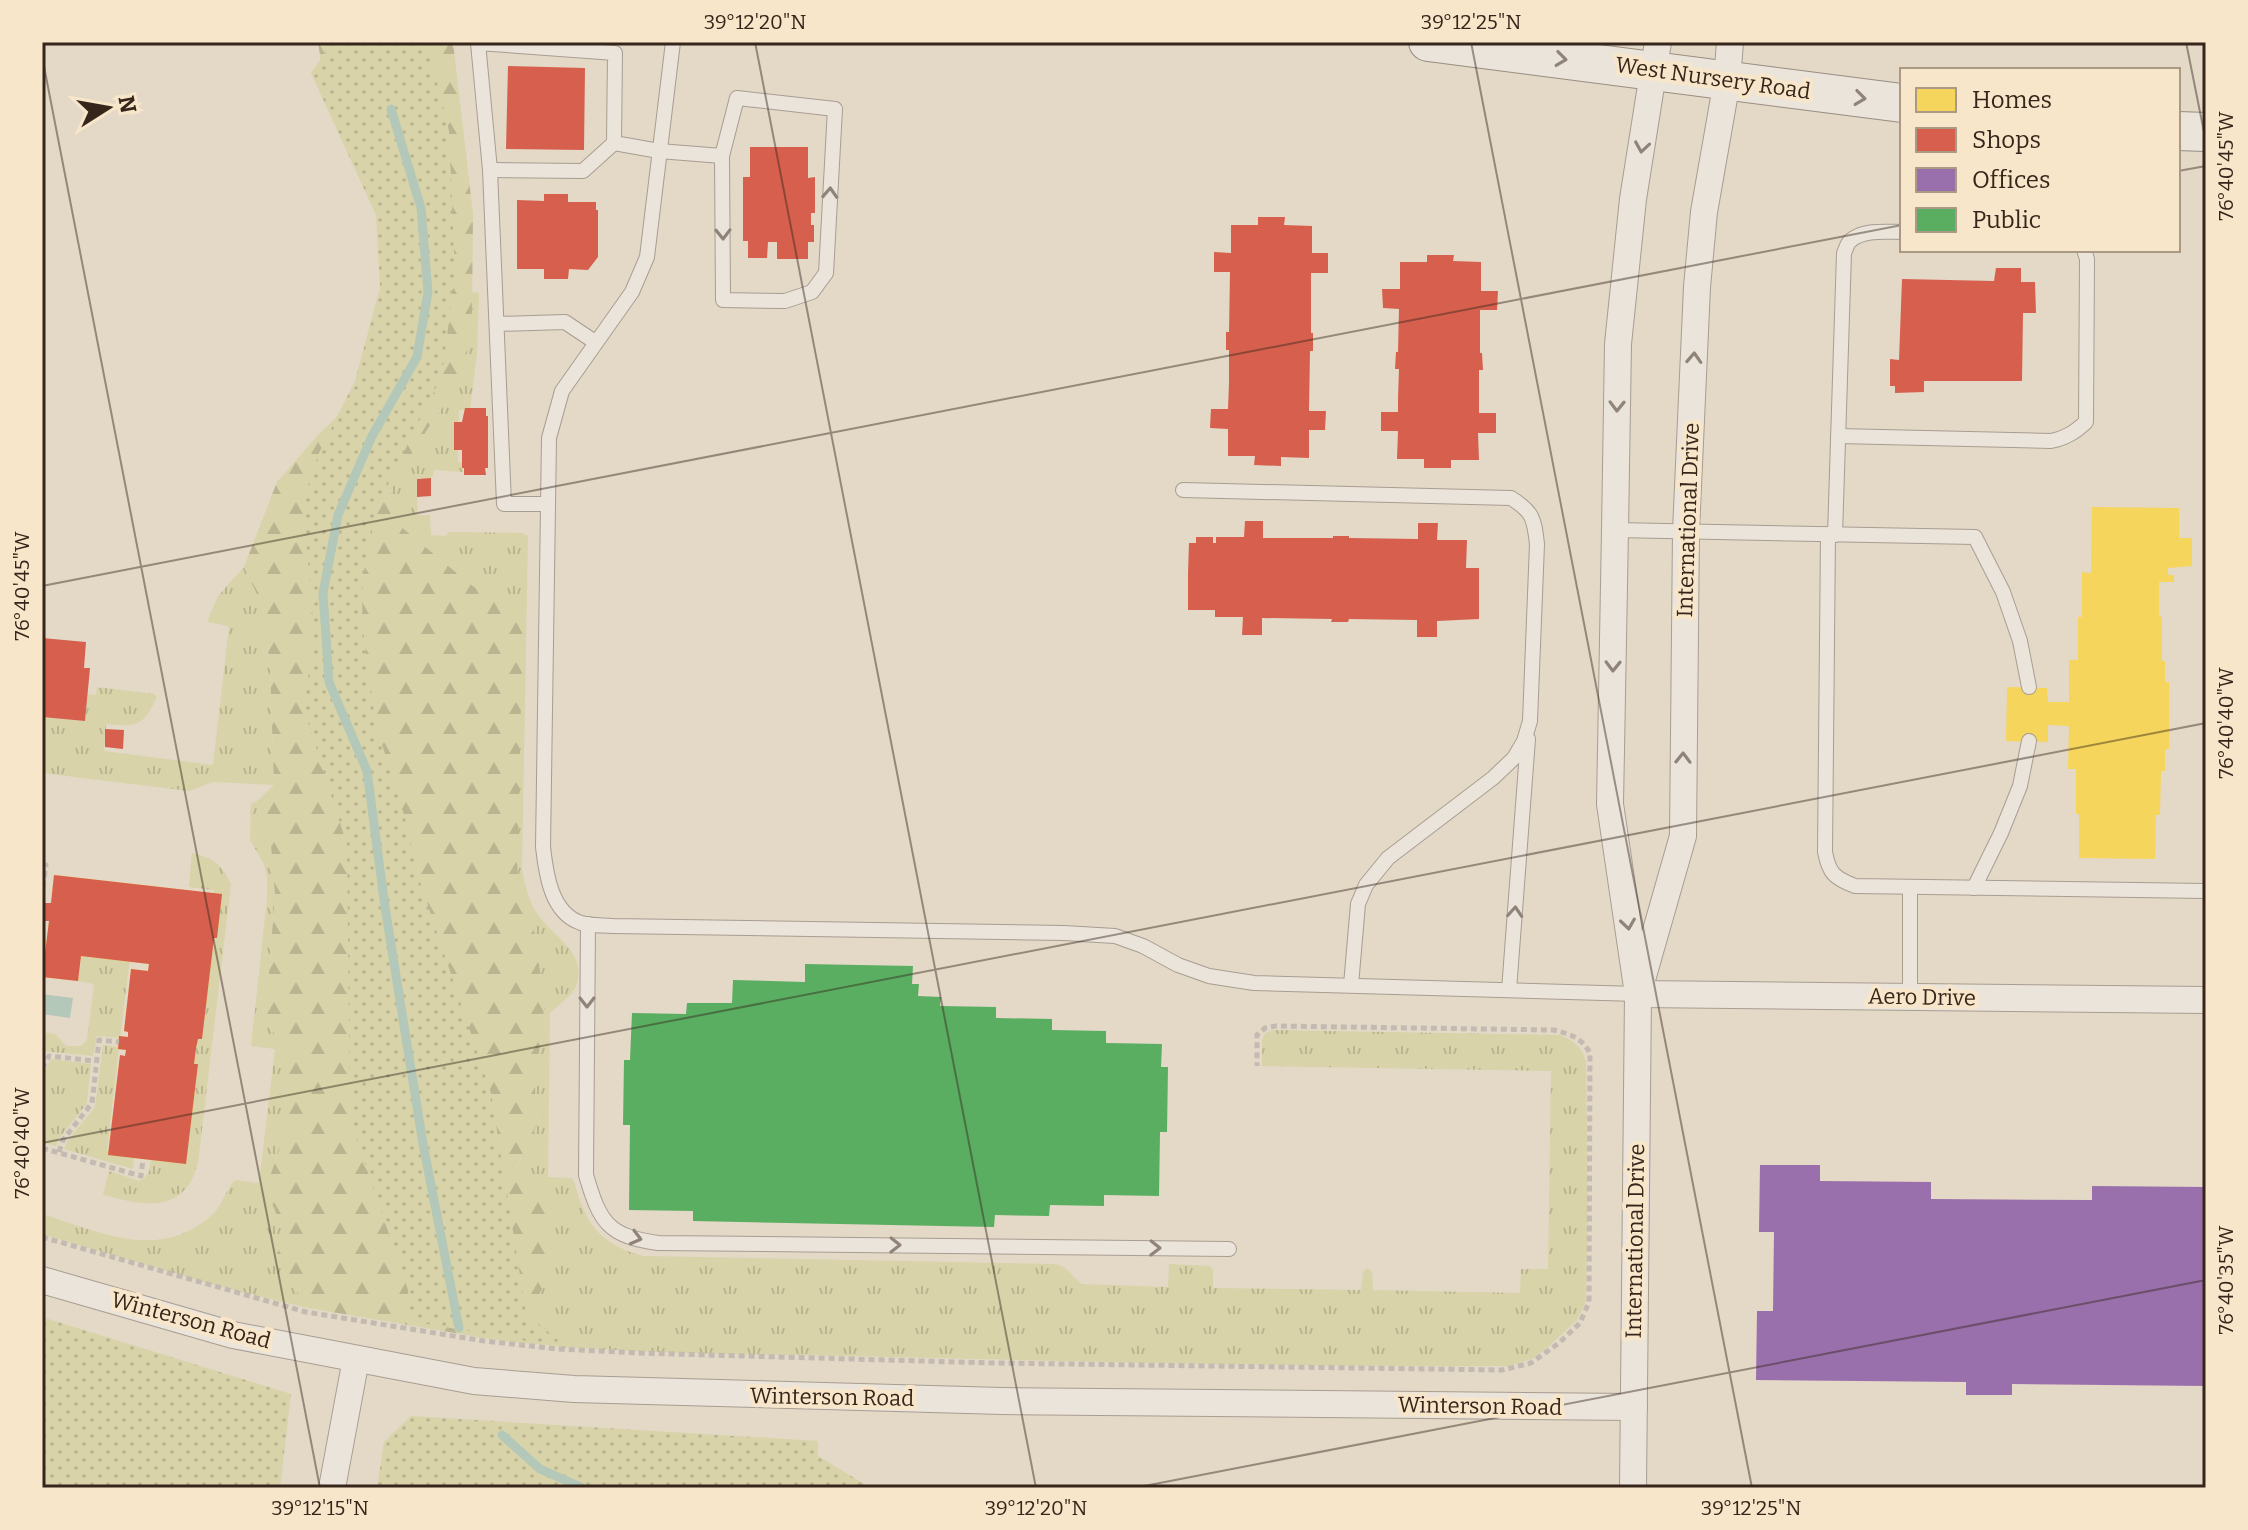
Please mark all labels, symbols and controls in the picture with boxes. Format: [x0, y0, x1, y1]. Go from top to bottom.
text: 39°12'20"N [704, 10, 806, 34]
text: 39°12'25"N [1421, 10, 1521, 34]
one-way arrow [1555, 50, 1568, 67]
street label: West Nursery Road [1614, 51, 1812, 105]
north arrow [68, 68, 148, 148]
legend [1900, 68, 2180, 252]
text: Homes [1972, 86, 2052, 114]
one-way arrow [1853, 89, 1867, 106]
text: N [112, 93, 142, 115]
text: 76°40'45"W [2214, 111, 2238, 221]
text: Shops [1972, 126, 2041, 154]
one-way arrow [1634, 140, 1651, 154]
text: Offices [1972, 166, 2050, 194]
one-way arrow [822, 186, 839, 199]
text: Public [1972, 206, 2041, 234]
one-way arrow [714, 228, 732, 241]
one-way arrow [1685, 351, 1702, 364]
one-way arrow [1609, 400, 1626, 413]
street label: International Drive [1671, 422, 1705, 618]
text: 76°40'45"W [10, 531, 34, 641]
one-way arrow [1604, 660, 1621, 673]
text: 76°40'40"W [2214, 667, 2238, 779]
one-way arrow [1674, 751, 1692, 764]
one-way arrow [1506, 905, 1523, 918]
one-way arrow [1619, 918, 1636, 931]
street label: Aero Drive [1868, 983, 1976, 1011]
one-way arrow [578, 996, 596, 1009]
text: 76°40'40"W [10, 1087, 34, 1199]
street label: International Drive [1620, 1143, 1650, 1339]
text: 76°40'35"W [2214, 1225, 2238, 1335]
one-way arrow [629, 1229, 642, 1246]
one-way arrow [889, 1236, 902, 1254]
one-way arrow [1149, 1239, 1162, 1257]
street label: Winterson Road [108, 1286, 274, 1354]
street label: Winterson Road [750, 1382, 914, 1412]
street label: Winterson Road [1398, 1391, 1562, 1421]
text: 39°12'15"N [271, 1496, 369, 1520]
text: 39°12'20"N [985, 1496, 1087, 1520]
text: 39°12'25"N [1701, 1496, 1801, 1520]

